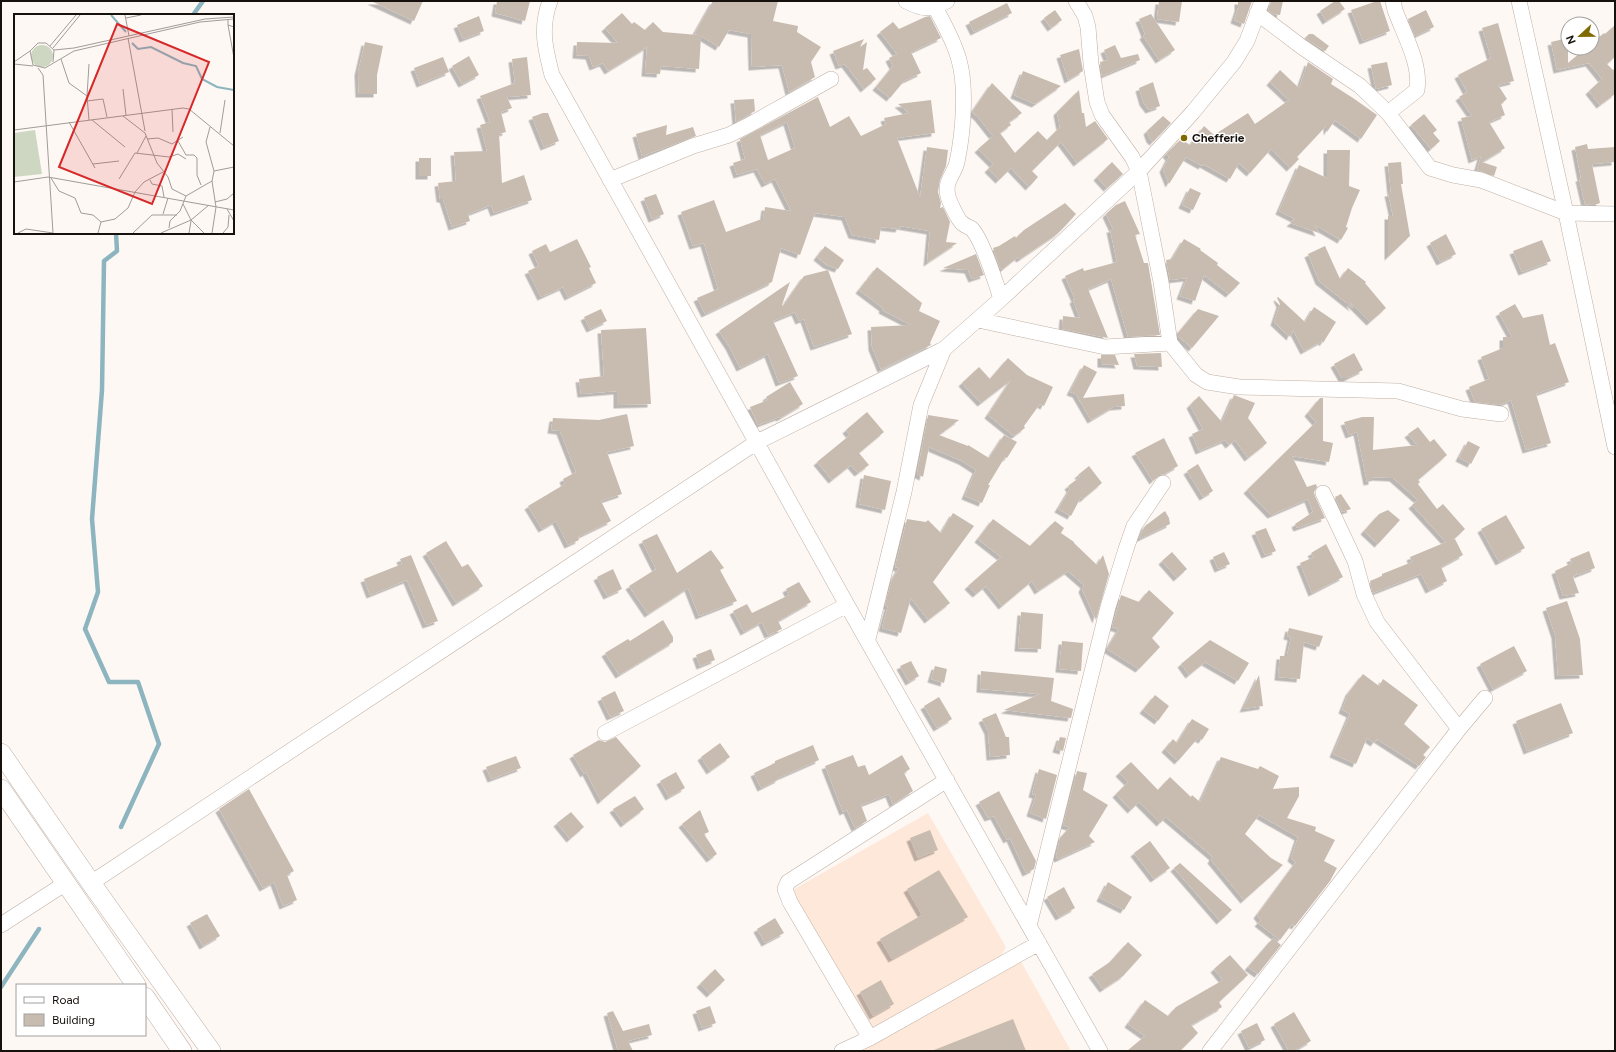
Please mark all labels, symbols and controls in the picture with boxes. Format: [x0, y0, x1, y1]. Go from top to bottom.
inset map [14, 14, 234, 234]
north arrow [1560, 16, 1600, 56]
text: N [1564, 33, 1579, 46]
place label: Chefferie [1192, 131, 1245, 145]
marker: Chefferie [1179, 133, 1189, 143]
legend [16, 984, 146, 1036]
text: Road [52, 993, 80, 1007]
text: Building [52, 1013, 95, 1027]

